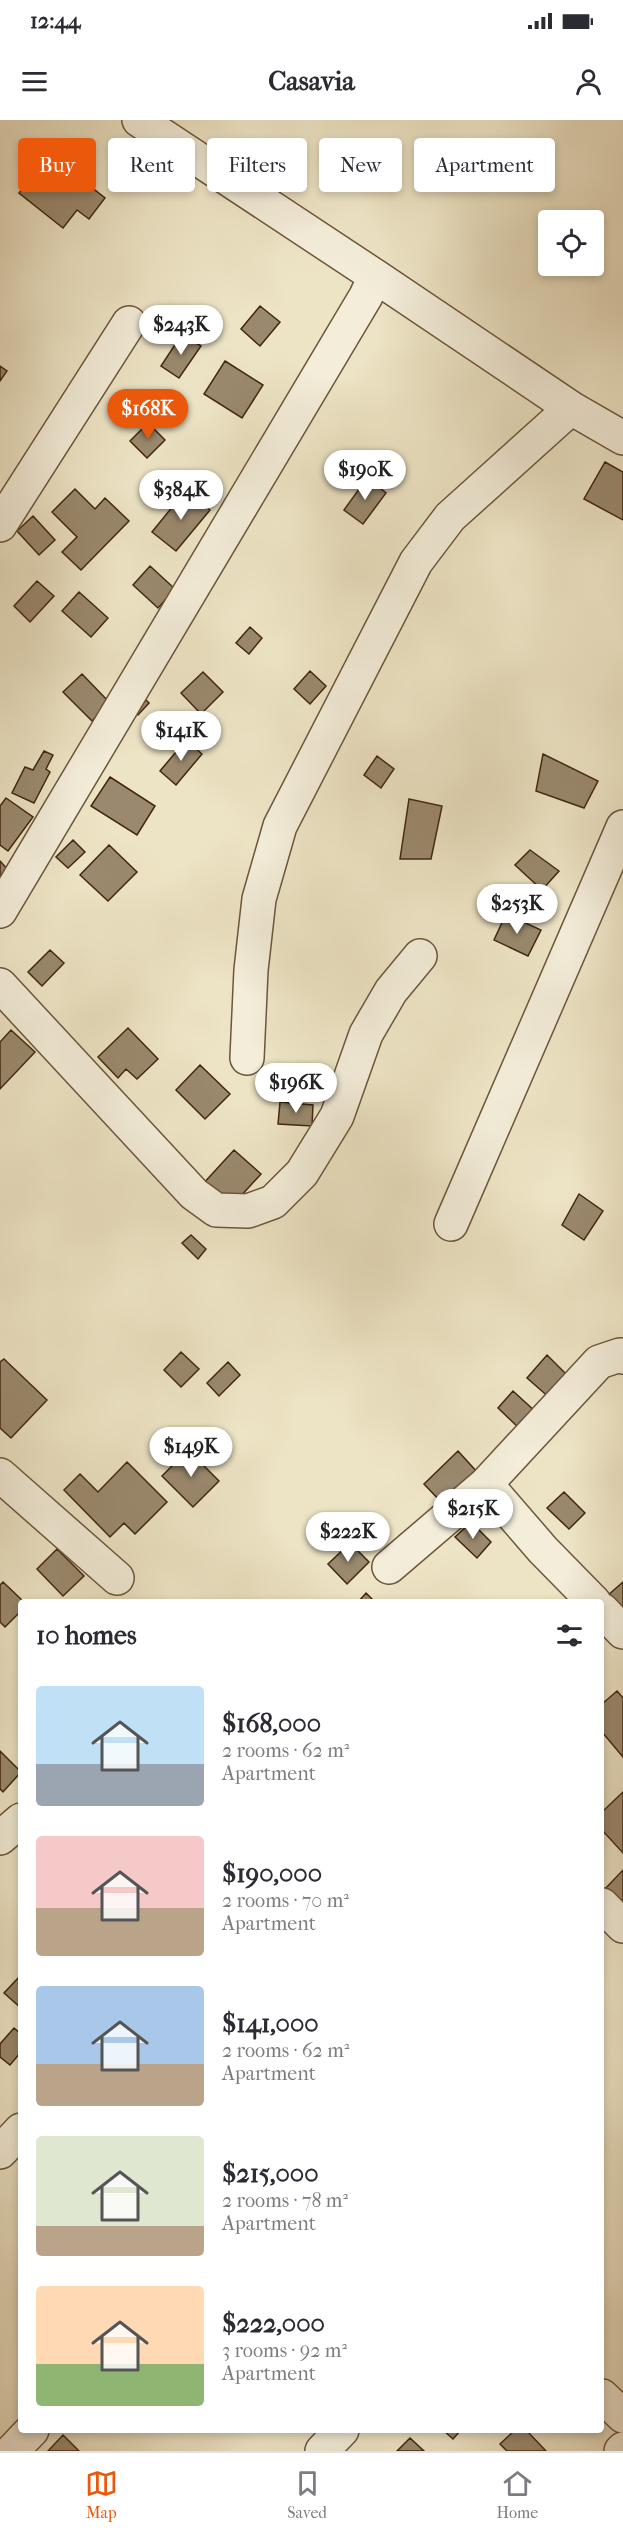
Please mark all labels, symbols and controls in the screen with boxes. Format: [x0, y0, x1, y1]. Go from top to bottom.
text: 12:44 [30, 8, 81, 34]
icon: menu [18, 65, 51, 98]
text: Casavia [268, 65, 355, 97]
icon: person [572, 65, 605, 98]
chip: Buy [18, 138, 96, 192]
chip: Rent [108, 138, 195, 192]
chip: Filters [207, 138, 307, 192]
chip: New [319, 138, 402, 192]
chip: Apartment [414, 138, 555, 192]
map controls [538, 210, 604, 276]
button: locate [538, 210, 604, 276]
pin: $243K [139, 305, 223, 356]
text: $243K [153, 313, 209, 336]
pin: $168K [106, 389, 190, 440]
text: $168K [121, 397, 175, 420]
pin: $190K [323, 450, 407, 501]
text: $190K [338, 458, 392, 481]
pin: $384K [139, 470, 223, 521]
text: $384K [153, 478, 209, 501]
pin: $141K [139, 711, 223, 762]
text: $141K [155, 719, 207, 742]
pin: $253K [475, 884, 559, 935]
text: $253K [491, 892, 543, 915]
pin: $196K [254, 1063, 338, 1114]
text: $196K [269, 1071, 323, 1094]
pin: $149K [149, 1427, 233, 1478]
text: $149K [164, 1435, 218, 1458]
pin: $215K [431, 1489, 515, 1540]
text: $215K [447, 1497, 499, 1520]
pin: $222K [306, 1512, 390, 1563]
text: $222K [320, 1520, 376, 1543]
icon: filters [553, 1619, 586, 1652]
text: 10 homes [36, 1620, 137, 1651]
text: $168,000 [222, 1708, 321, 1739]
icon: home [84, 1710, 156, 1782]
text: 2 rooms · 62 m² [222, 1739, 349, 1762]
text: Apartment [222, 1762, 316, 1785]
text: $190,000 [222, 1858, 322, 1889]
icon: home [84, 1860, 156, 1932]
text: 2 rooms · 70 m² [222, 1889, 349, 1912]
text: Apartment [222, 1912, 316, 1935]
text: $141,000 [222, 2008, 319, 2039]
icon: home [84, 2010, 156, 2082]
text: 2 rooms · 62 m² [222, 2039, 349, 2062]
text: Apartment [222, 2062, 316, 2085]
text: $215,000 [222, 2158, 319, 2189]
icon: home [84, 2160, 156, 2232]
text: 2 rooms · 78 m² [222, 2189, 348, 2212]
text: Apartment [222, 2212, 316, 2235]
text: $222,000 [222, 2308, 325, 2339]
icon: home [84, 2310, 156, 2382]
text: 3 rooms · 92 m² [222, 2339, 347, 2362]
text: Apartment [222, 2362, 316, 2385]
tab: Map [85, 2467, 118, 2522]
tab: Saved [287, 2467, 327, 2522]
tab: Home [497, 2467, 538, 2522]

